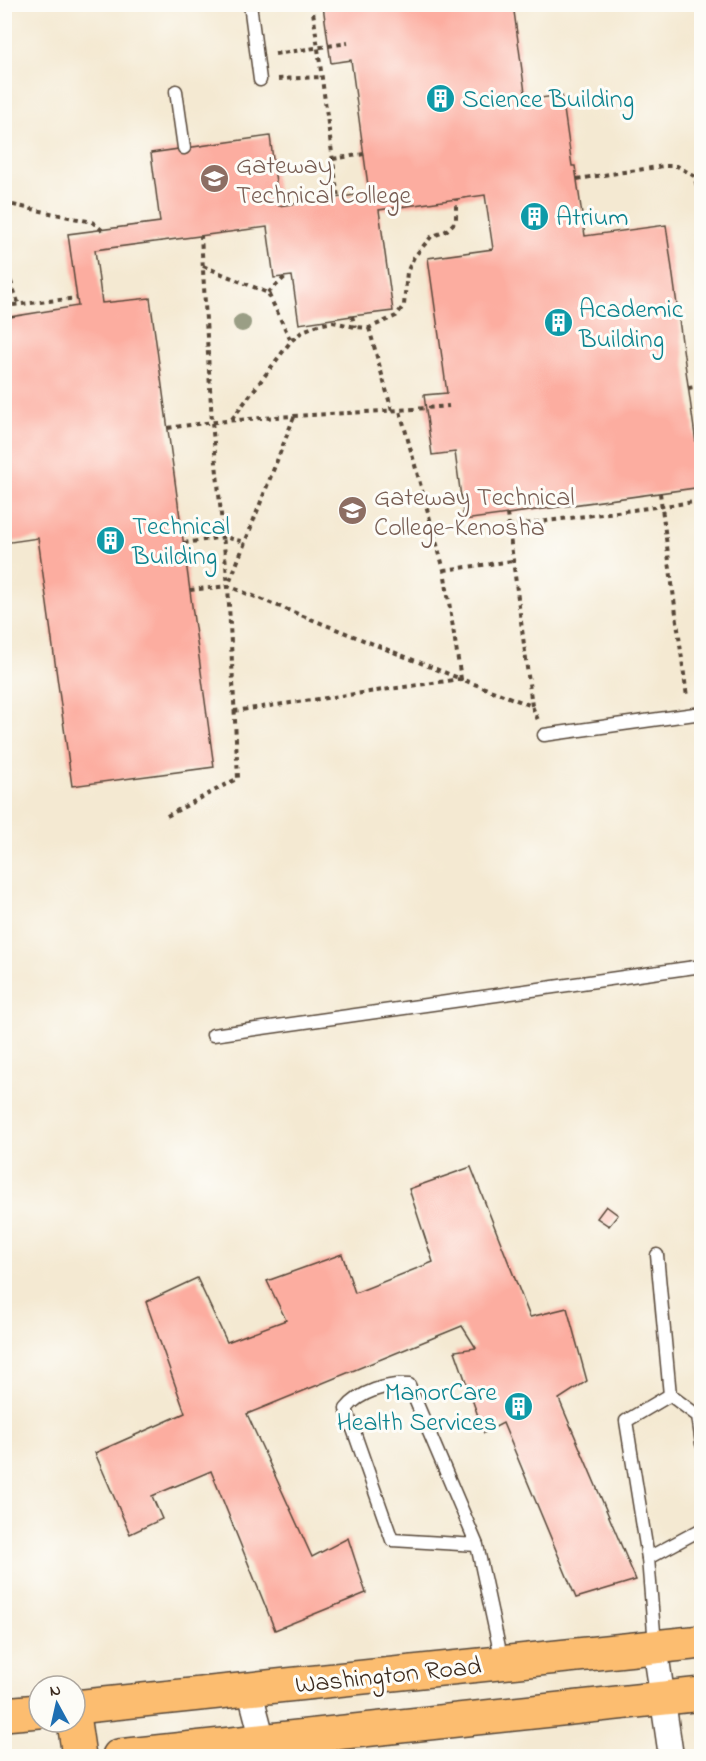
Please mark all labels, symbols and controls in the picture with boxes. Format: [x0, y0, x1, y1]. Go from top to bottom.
building icon: Science Building [425, 82, 457, 114]
place label: Science Building [462, 82, 634, 120]
place label: Gateway Technical College [236, 148, 411, 216]
school or university icon: Gateway Technical College [199, 163, 231, 195]
building icon: Atrium [519, 200, 551, 232]
place label: Atrium [556, 200, 628, 238]
place label: Academic Building [578, 292, 684, 360]
building icon: Academic Building [542, 307, 574, 339]
place label: Gateway Technical College-Kenosha [374, 480, 575, 548]
school or university icon: Gateway Technical College-Kenosha [337, 495, 369, 527]
place label: Technical Building [131, 509, 230, 577]
building icon: Technical Building [95, 524, 127, 556]
place label: ManorCare Health Services [337, 1375, 497, 1443]
building icon: ManorCare Health Services [502, 1390, 534, 1422]
street label: Washington Road [293, 1648, 484, 1706]
north arrow [27, 1674, 87, 1734]
text: N [48, 1678, 62, 1704]

